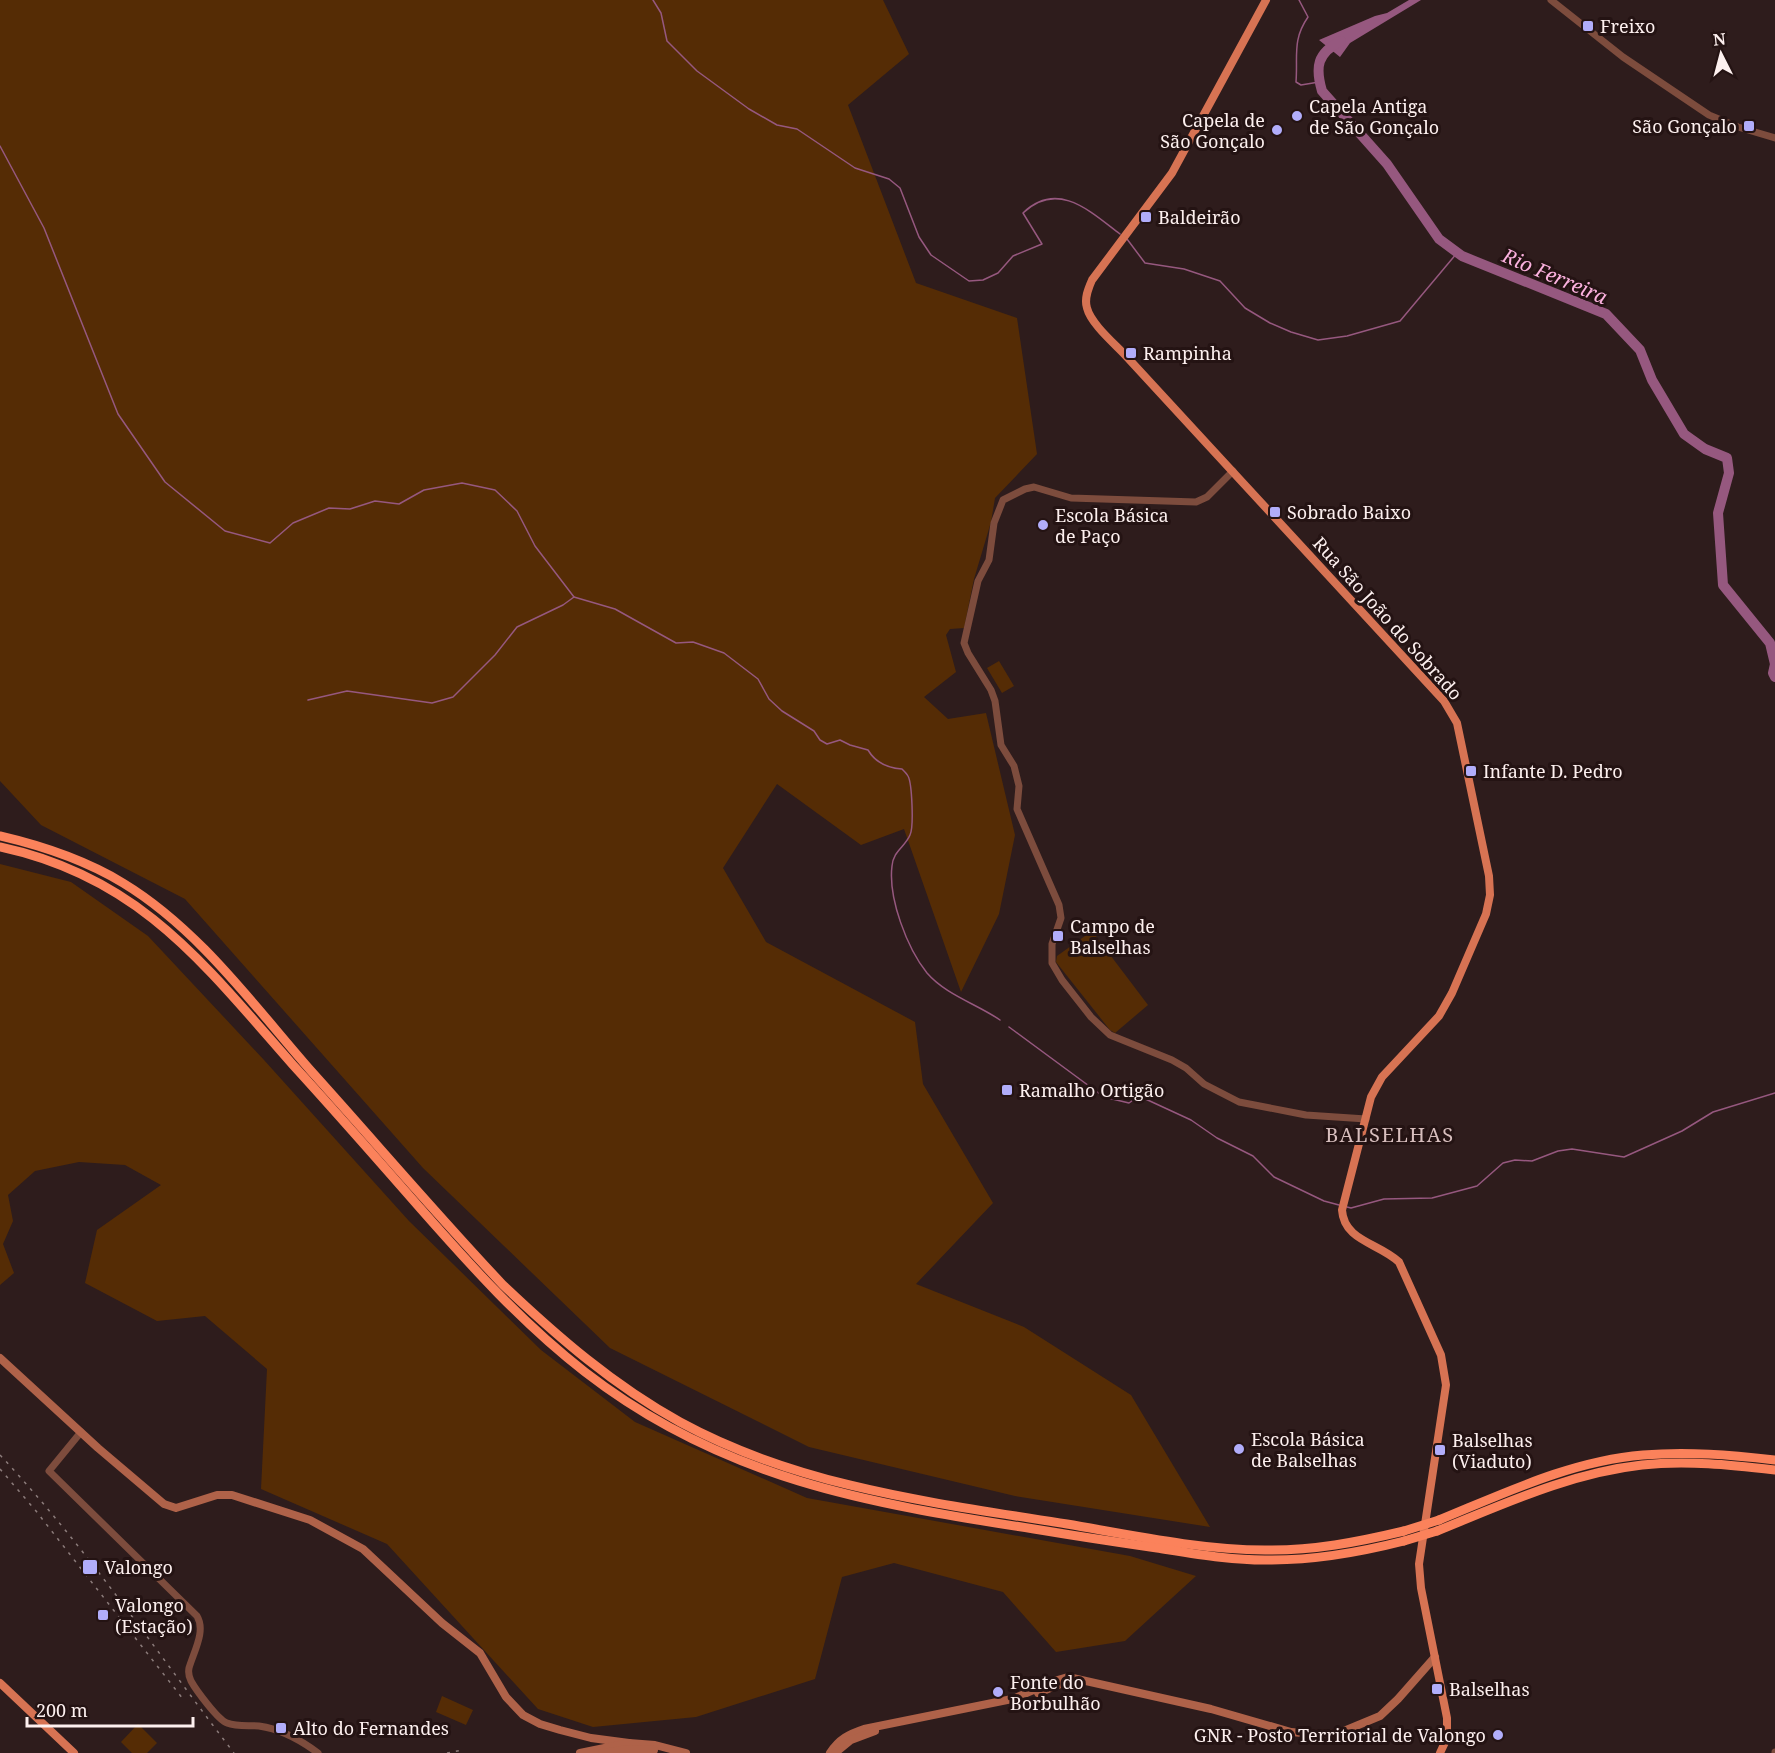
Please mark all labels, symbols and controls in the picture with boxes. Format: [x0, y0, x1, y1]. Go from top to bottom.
place label: Freixo [1600, 14, 1655, 38]
marker: Freixo [1581, 19, 1595, 33]
north arrow [1691, 24, 1751, 84]
text: N [1712, 27, 1727, 51]
place label: Capela Antiga de São Gonçalo [1309, 94, 1439, 139]
place label: Capela de São Gonçalo [1160, 108, 1265, 153]
marker: Capela Antiga de São Gonçalo [1290, 109, 1304, 123]
place label: São Gonçalo [1632, 114, 1737, 138]
marker: São Gonçalo [1742, 119, 1756, 133]
marker: Capela de São Gonçalo [1270, 123, 1284, 137]
place label: Baldeirão [1158, 205, 1241, 229]
marker: Baldeirão [1139, 210, 1153, 224]
water label: Rio Ferreira [1497, 241, 1612, 310]
place label: Rampinha [1143, 341, 1232, 365]
marker: Rampinha [1124, 346, 1138, 360]
place label: Sobrado Baixo [1287, 500, 1411, 524]
place label: Escola Básica de Paço [1055, 503, 1169, 548]
marker: Sobrado Baixo [1268, 505, 1282, 519]
marker: Escola Básica de Paço [1036, 518, 1050, 532]
street label: Rua São João do Sobrado [1308, 531, 1468, 705]
place label: Infante D. Pedro [1483, 759, 1623, 783]
marker: Infante D. Pedro [1464, 764, 1478, 778]
place label: Campo de Balselhas [1070, 914, 1155, 959]
marker: Campo de Balselhas [1051, 929, 1065, 943]
place label: Ramalho Ortigão [1019, 1078, 1164, 1102]
marker: Ramalho Ortigão [1000, 1083, 1014, 1097]
district label: BALSELHAS [1325, 1121, 1455, 1148]
place label: Escola Básica de Balselhas [1251, 1427, 1365, 1472]
place label: Balselhas (Viaduto) [1452, 1428, 1533, 1473]
marker: Escola Básica de Balselhas [1232, 1442, 1246, 1456]
marker: Balselhas (Viaduto) [1433, 1443, 1447, 1457]
place label: Valongo [104, 1555, 173, 1579]
marker: Valongo [81, 1558, 99, 1576]
place label: Valongo (Estação) [115, 1593, 193, 1638]
marker: Valongo (Estação) [96, 1608, 110, 1622]
place label: Fonte do Borbulhão [1010, 1670, 1101, 1715]
place label: Balselhas [1449, 1677, 1530, 1701]
marker: Balselhas [1430, 1682, 1444, 1696]
marker: Fonte do Borbulhão [991, 1685, 1005, 1699]
scale bar [27, 1690, 194, 1728]
text: 200 m [36, 1698, 88, 1722]
place label: Alto do Fernandes [293, 1716, 449, 1740]
marker: Alto do Fernandes [274, 1721, 288, 1735]
place label: GNR - Posto Territorial de Valongo [1194, 1723, 1486, 1747]
marker: GNR - Posto Territorial de Valongo [1491, 1728, 1505, 1742]

